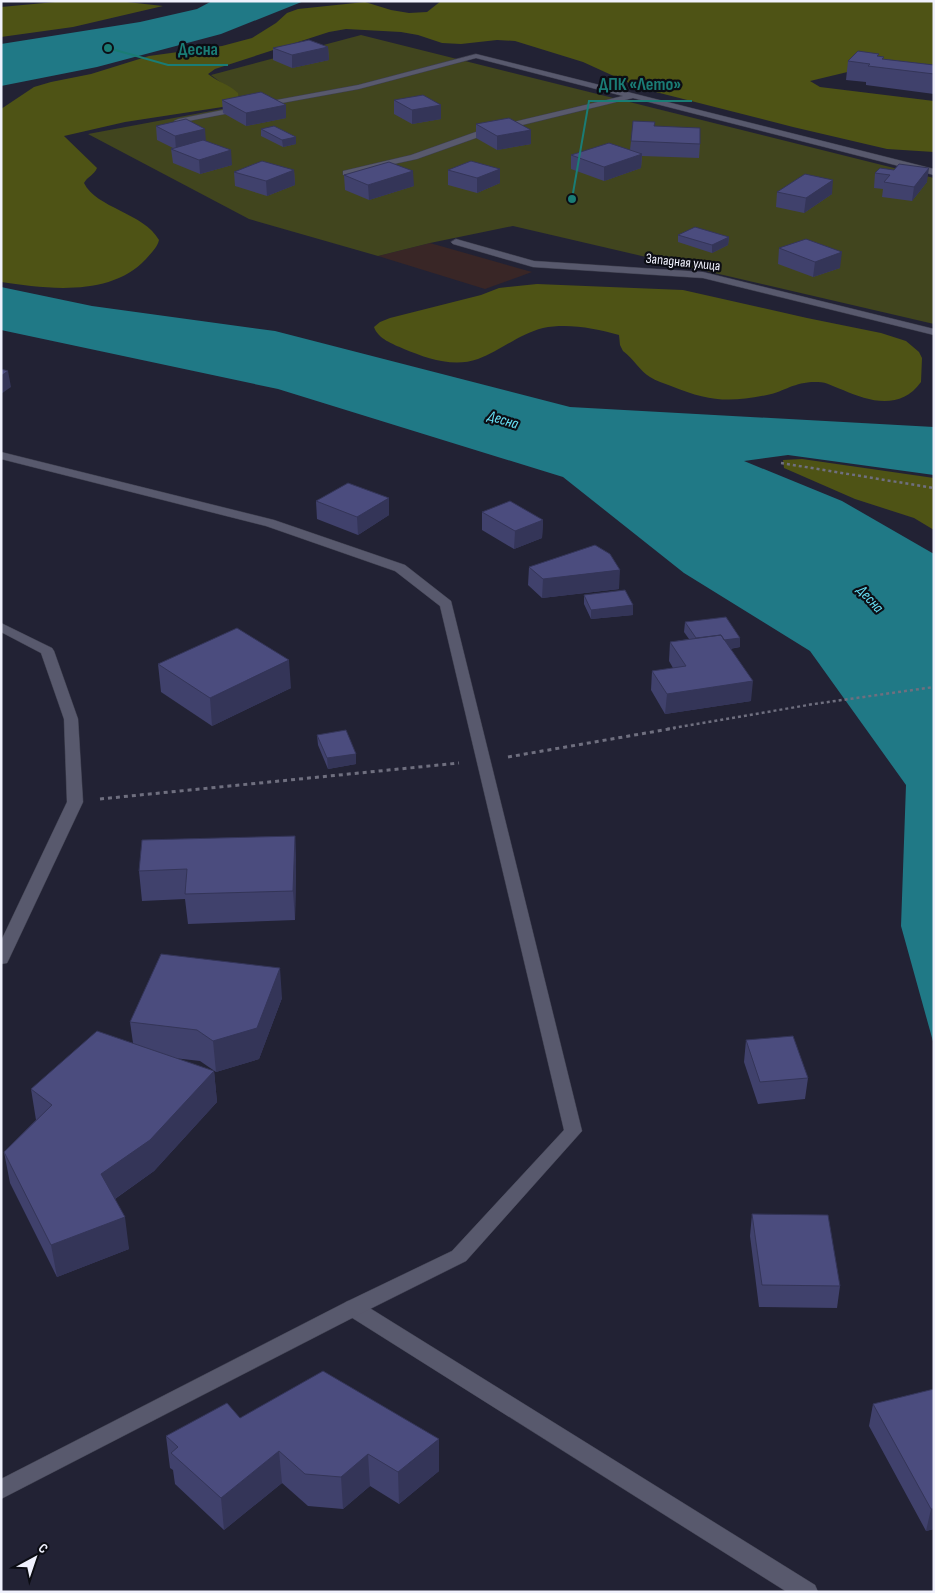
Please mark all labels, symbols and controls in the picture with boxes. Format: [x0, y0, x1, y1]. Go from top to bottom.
callout: Десна [168, 32, 228, 65]
text: Десна [178, 39, 218, 60]
callout: ДПК «Лето» [589, 68, 692, 101]
text: ДПК «Лето» [599, 74, 681, 95]
street label: Западная улица [645, 250, 721, 274]
water label: Десна [484, 406, 521, 434]
water label: Десна [852, 580, 888, 617]
north arrow [10, 1533, 60, 1583]
text: С [35, 1540, 51, 1557]

